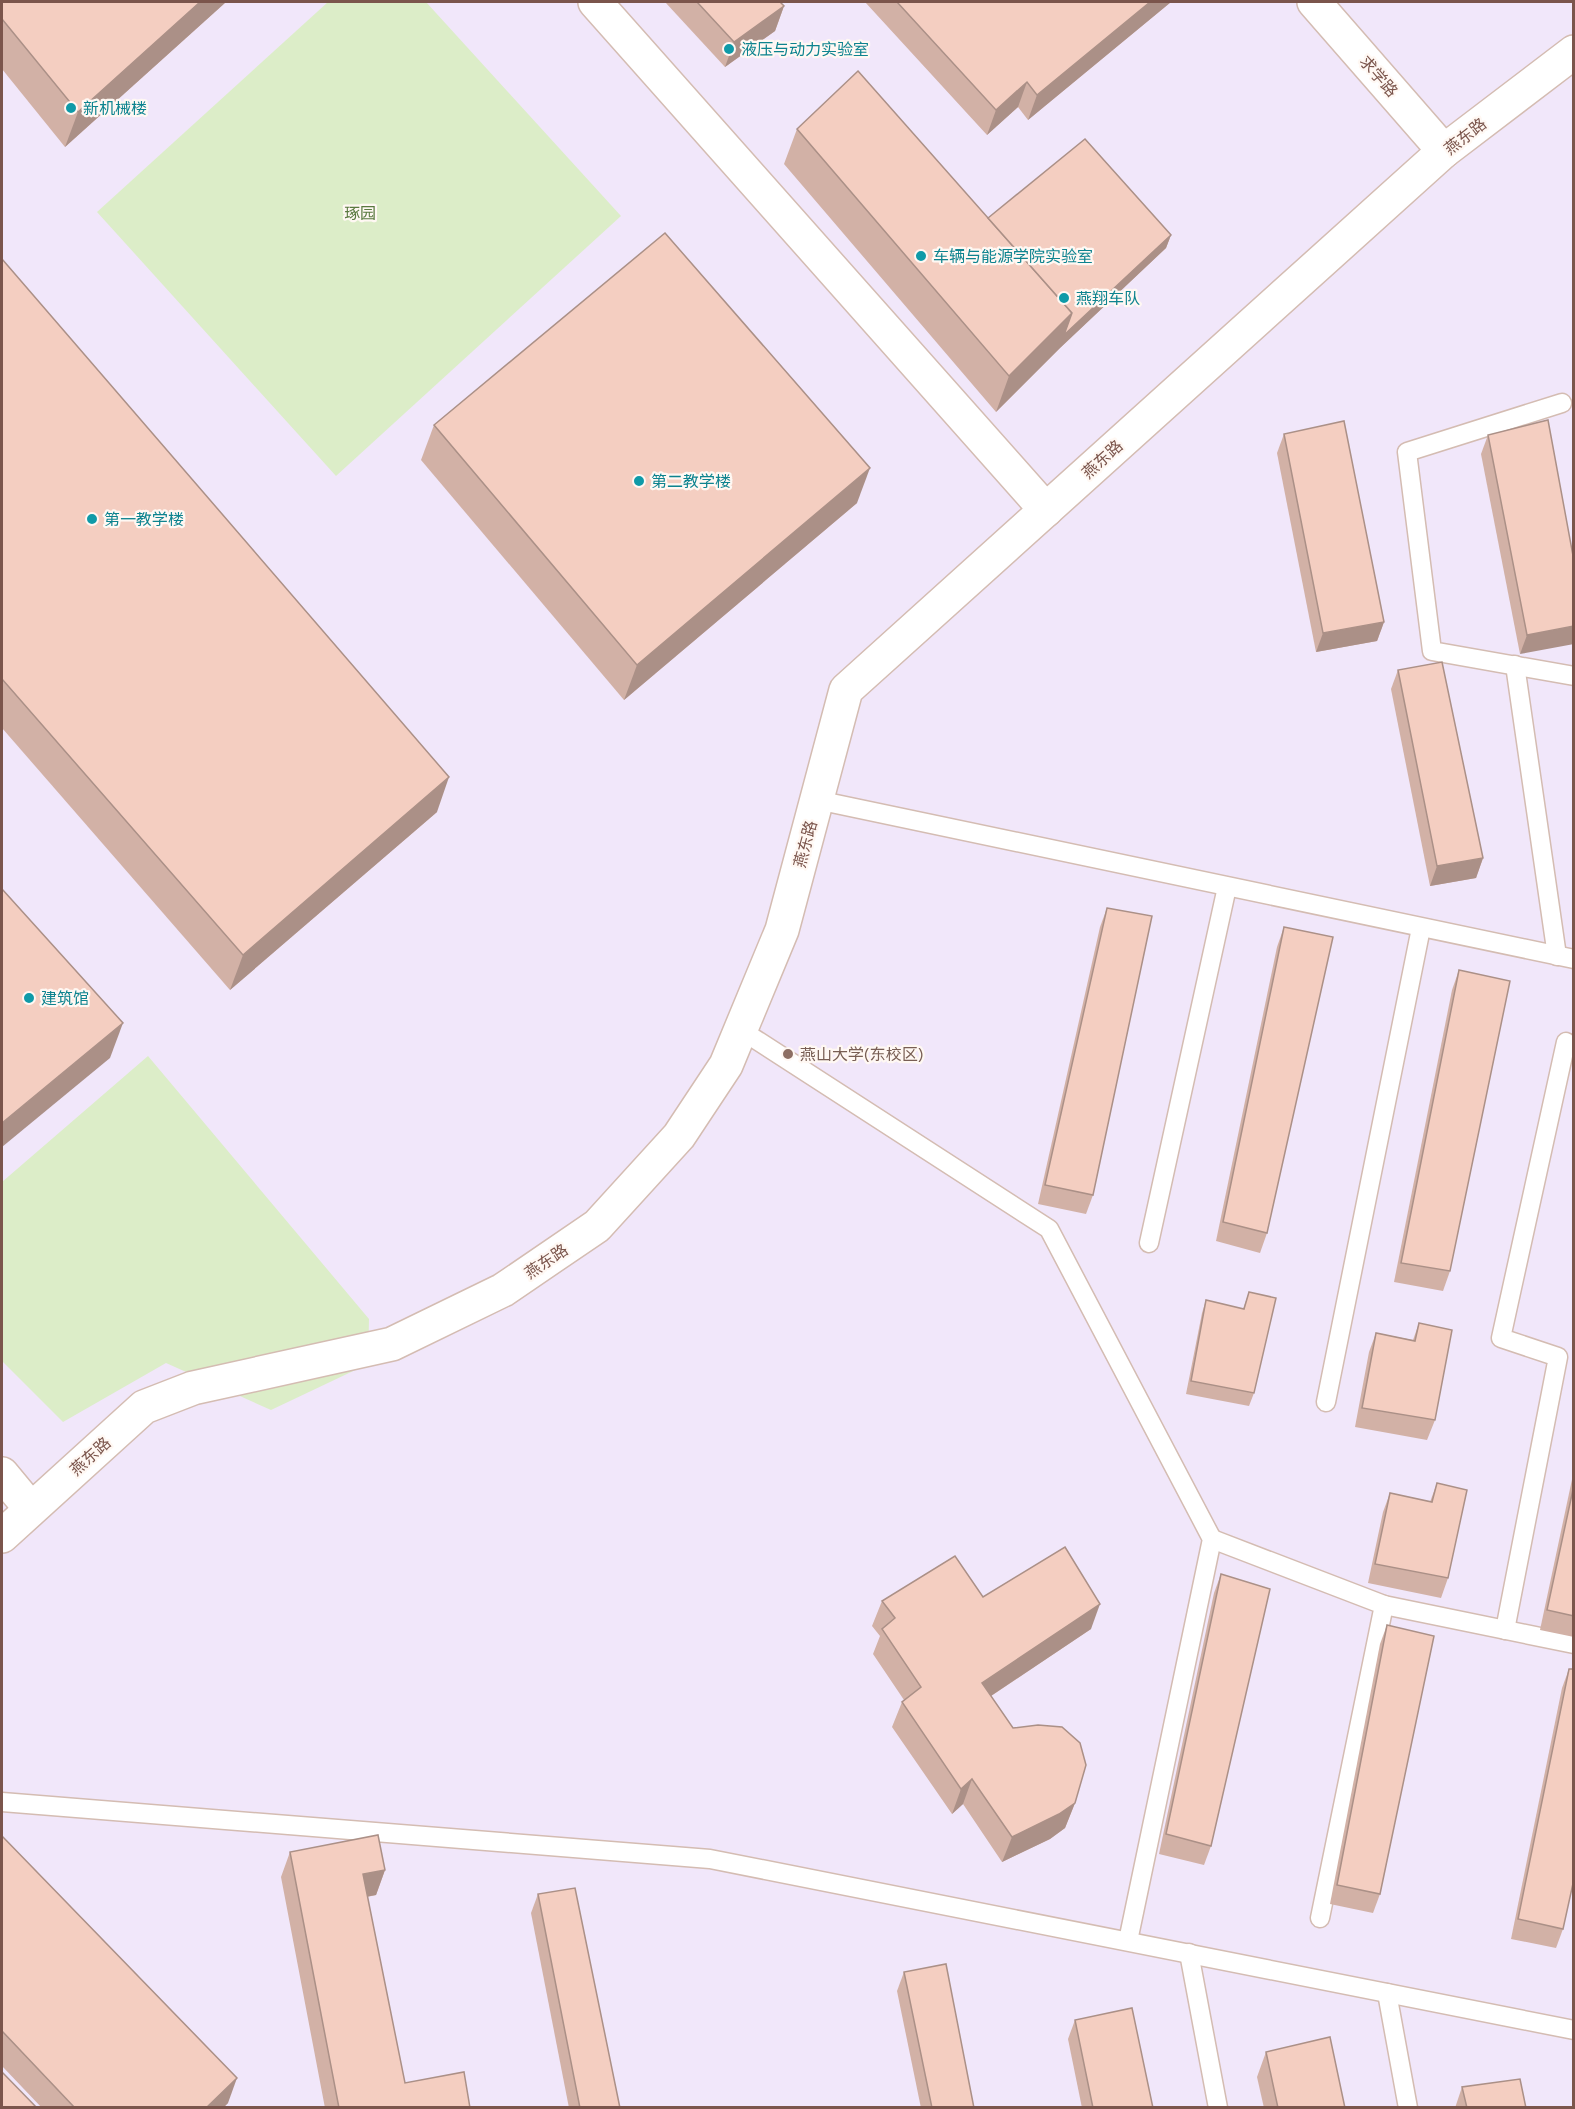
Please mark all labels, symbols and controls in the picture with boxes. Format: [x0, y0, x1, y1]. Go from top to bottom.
place label: 液压与动力实验室 [741, 40, 869, 59]
marker: 液压与动力实验室 [722, 42, 736, 56]
street label: 求学路 [1356, 52, 1402, 101]
place label: 新机械楼 [83, 99, 147, 118]
marker: 新机械楼 [64, 101, 78, 115]
street label: 燕东路 [1441, 114, 1490, 159]
park label: 琢园 [344, 204, 376, 223]
place label: 车辆与能源学院实验室 [933, 247, 1093, 266]
marker: 车辆与能源学院实验室 [914, 249, 928, 263]
place label: 燕翔车队 [1076, 289, 1140, 308]
marker: 燕翔车队 [1057, 291, 1071, 305]
street label: 燕东路 [1078, 436, 1127, 482]
place label: 第二教学楼 [651, 472, 731, 491]
marker: 第二教学楼 [632, 474, 646, 488]
place label: 第一教学楼 [104, 510, 184, 529]
marker: 第一教学楼 [85, 512, 99, 526]
street label: 燕东路 [790, 818, 821, 870]
place label: 建筑馆 [41, 989, 89, 1008]
marker: 建筑馆 [22, 991, 36, 1005]
place label: 燕山大学(东校区) [800, 1045, 923, 1064]
marker: 燕山大学(东校区) [781, 1047, 795, 1061]
street label: 燕东路 [521, 1240, 571, 1283]
street label: 燕东路 [66, 1433, 115, 1479]

